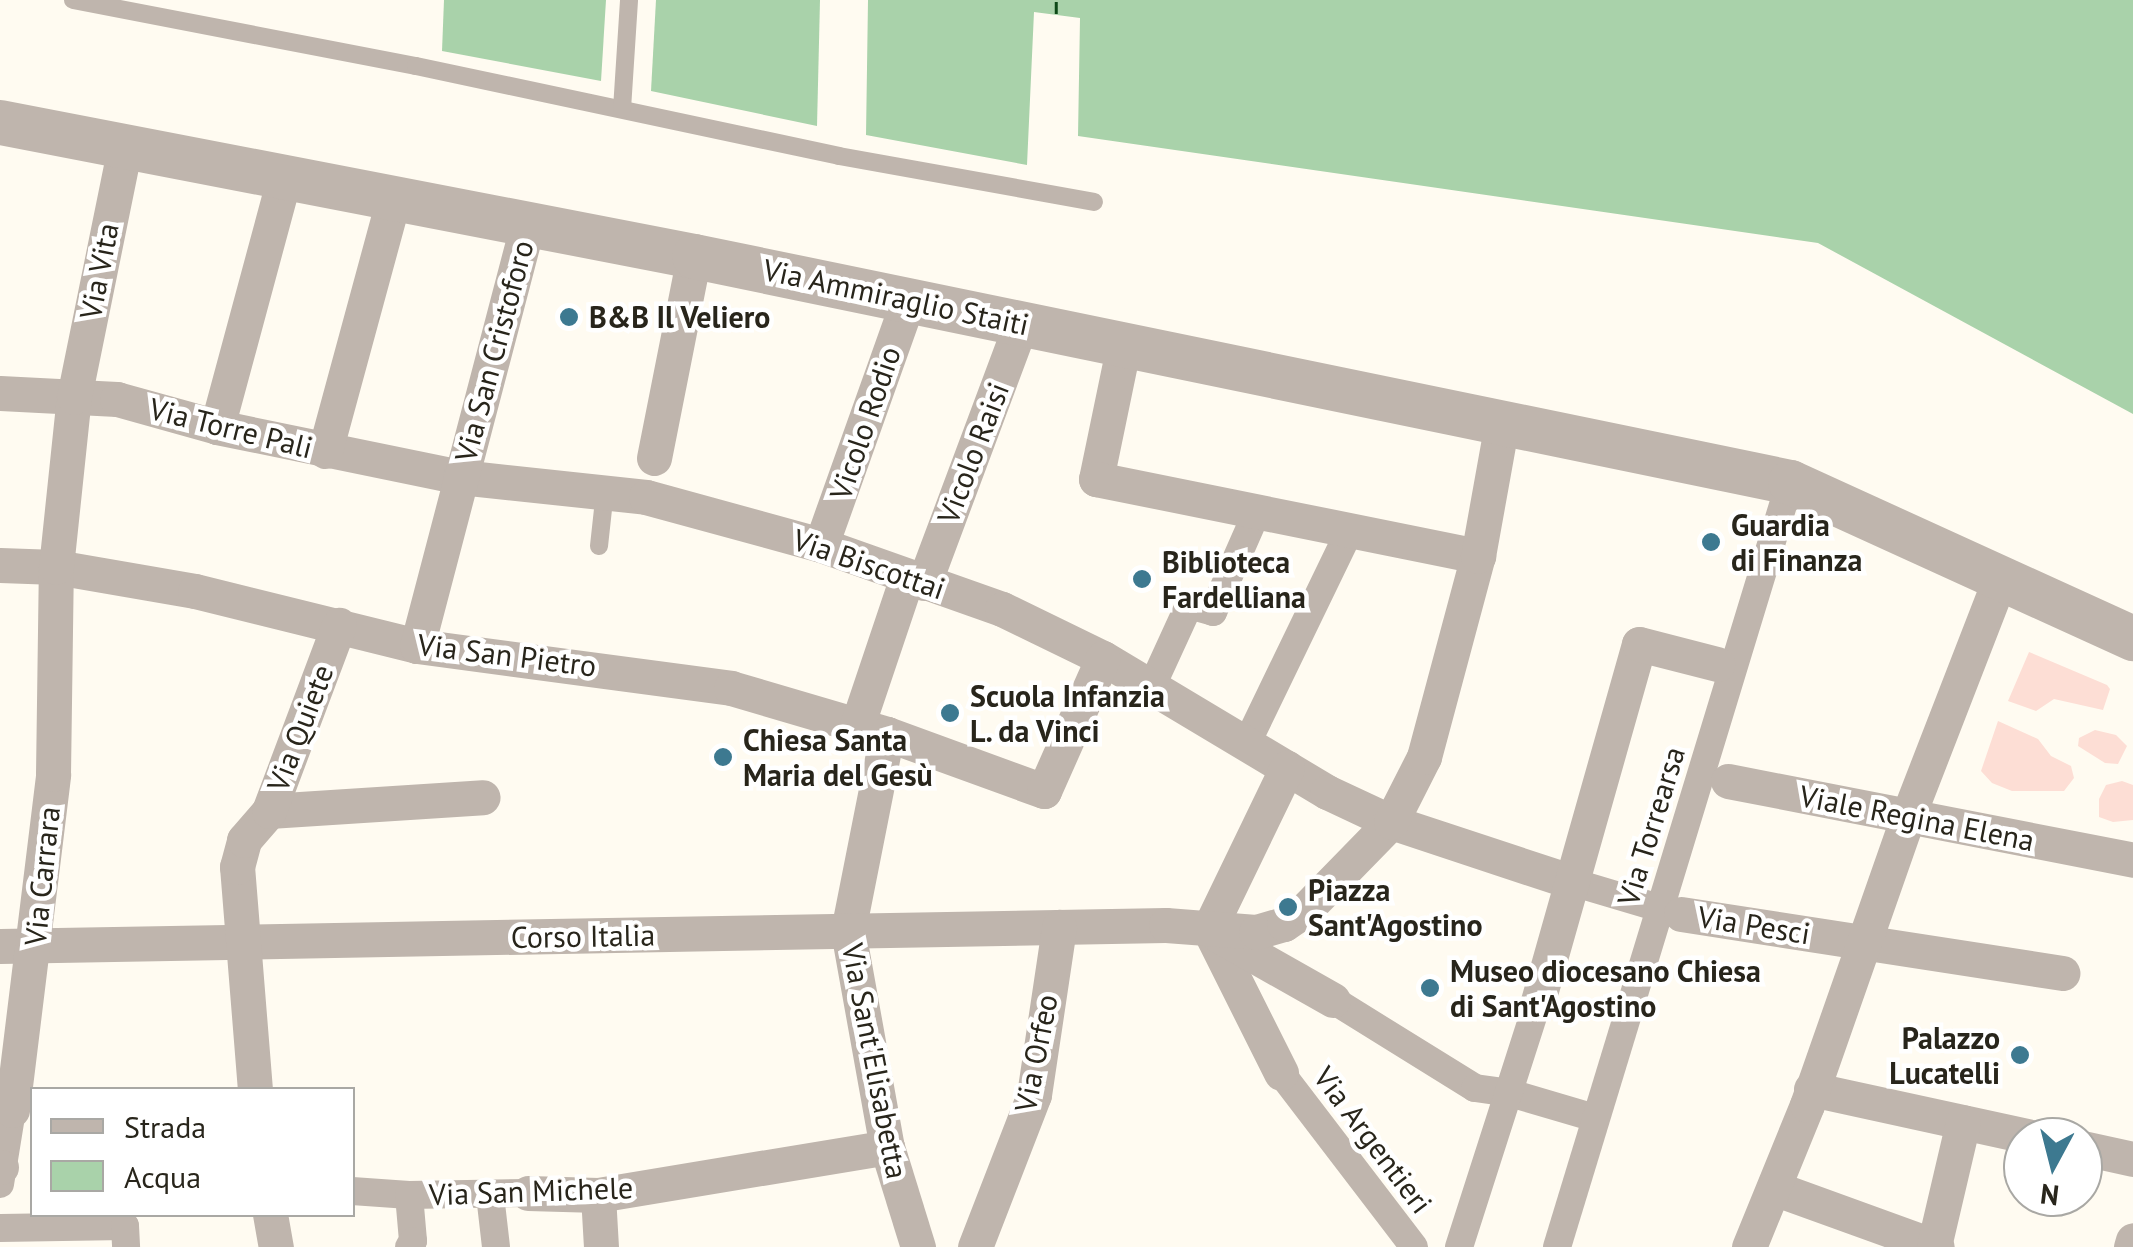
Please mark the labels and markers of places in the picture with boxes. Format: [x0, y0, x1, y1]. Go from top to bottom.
place label: B&B Il Veliero [589, 299, 771, 335]
marker: B&B Il Veliero [558, 306, 580, 328]
place label: Guardia di Finanza [1731, 507, 1862, 578]
marker: Guardia di Finanza [1700, 531, 1722, 553]
place label: Biblioteca Fardelliana [1162, 544, 1306, 614]
marker: Biblioteca Fardelliana [1131, 568, 1153, 590]
place label: Scuola Infanzia L. da Vinci [970, 678, 1165, 748]
marker: Scuola Infanzia L. da Vinci [939, 702, 961, 724]
place label: Chiesa Santa Maria del Gesù [743, 722, 933, 792]
marker: Chiesa Santa Maria del Gesù [712, 746, 734, 768]
place label: Piazza Sant'Agostino [1308, 872, 1483, 942]
marker: Piazza Sant'Agostino [1277, 896, 1299, 918]
place label: Museo diocesano Chiesa di Sant'Agostino [1450, 953, 1761, 1024]
marker: Museo diocesano Chiesa di Sant'Agostino [1419, 977, 1441, 999]
place label: Palazzo Lucatelli [1889, 1020, 2000, 1090]
marker: Palazzo Lucatelli [2009, 1044, 2031, 1066]

